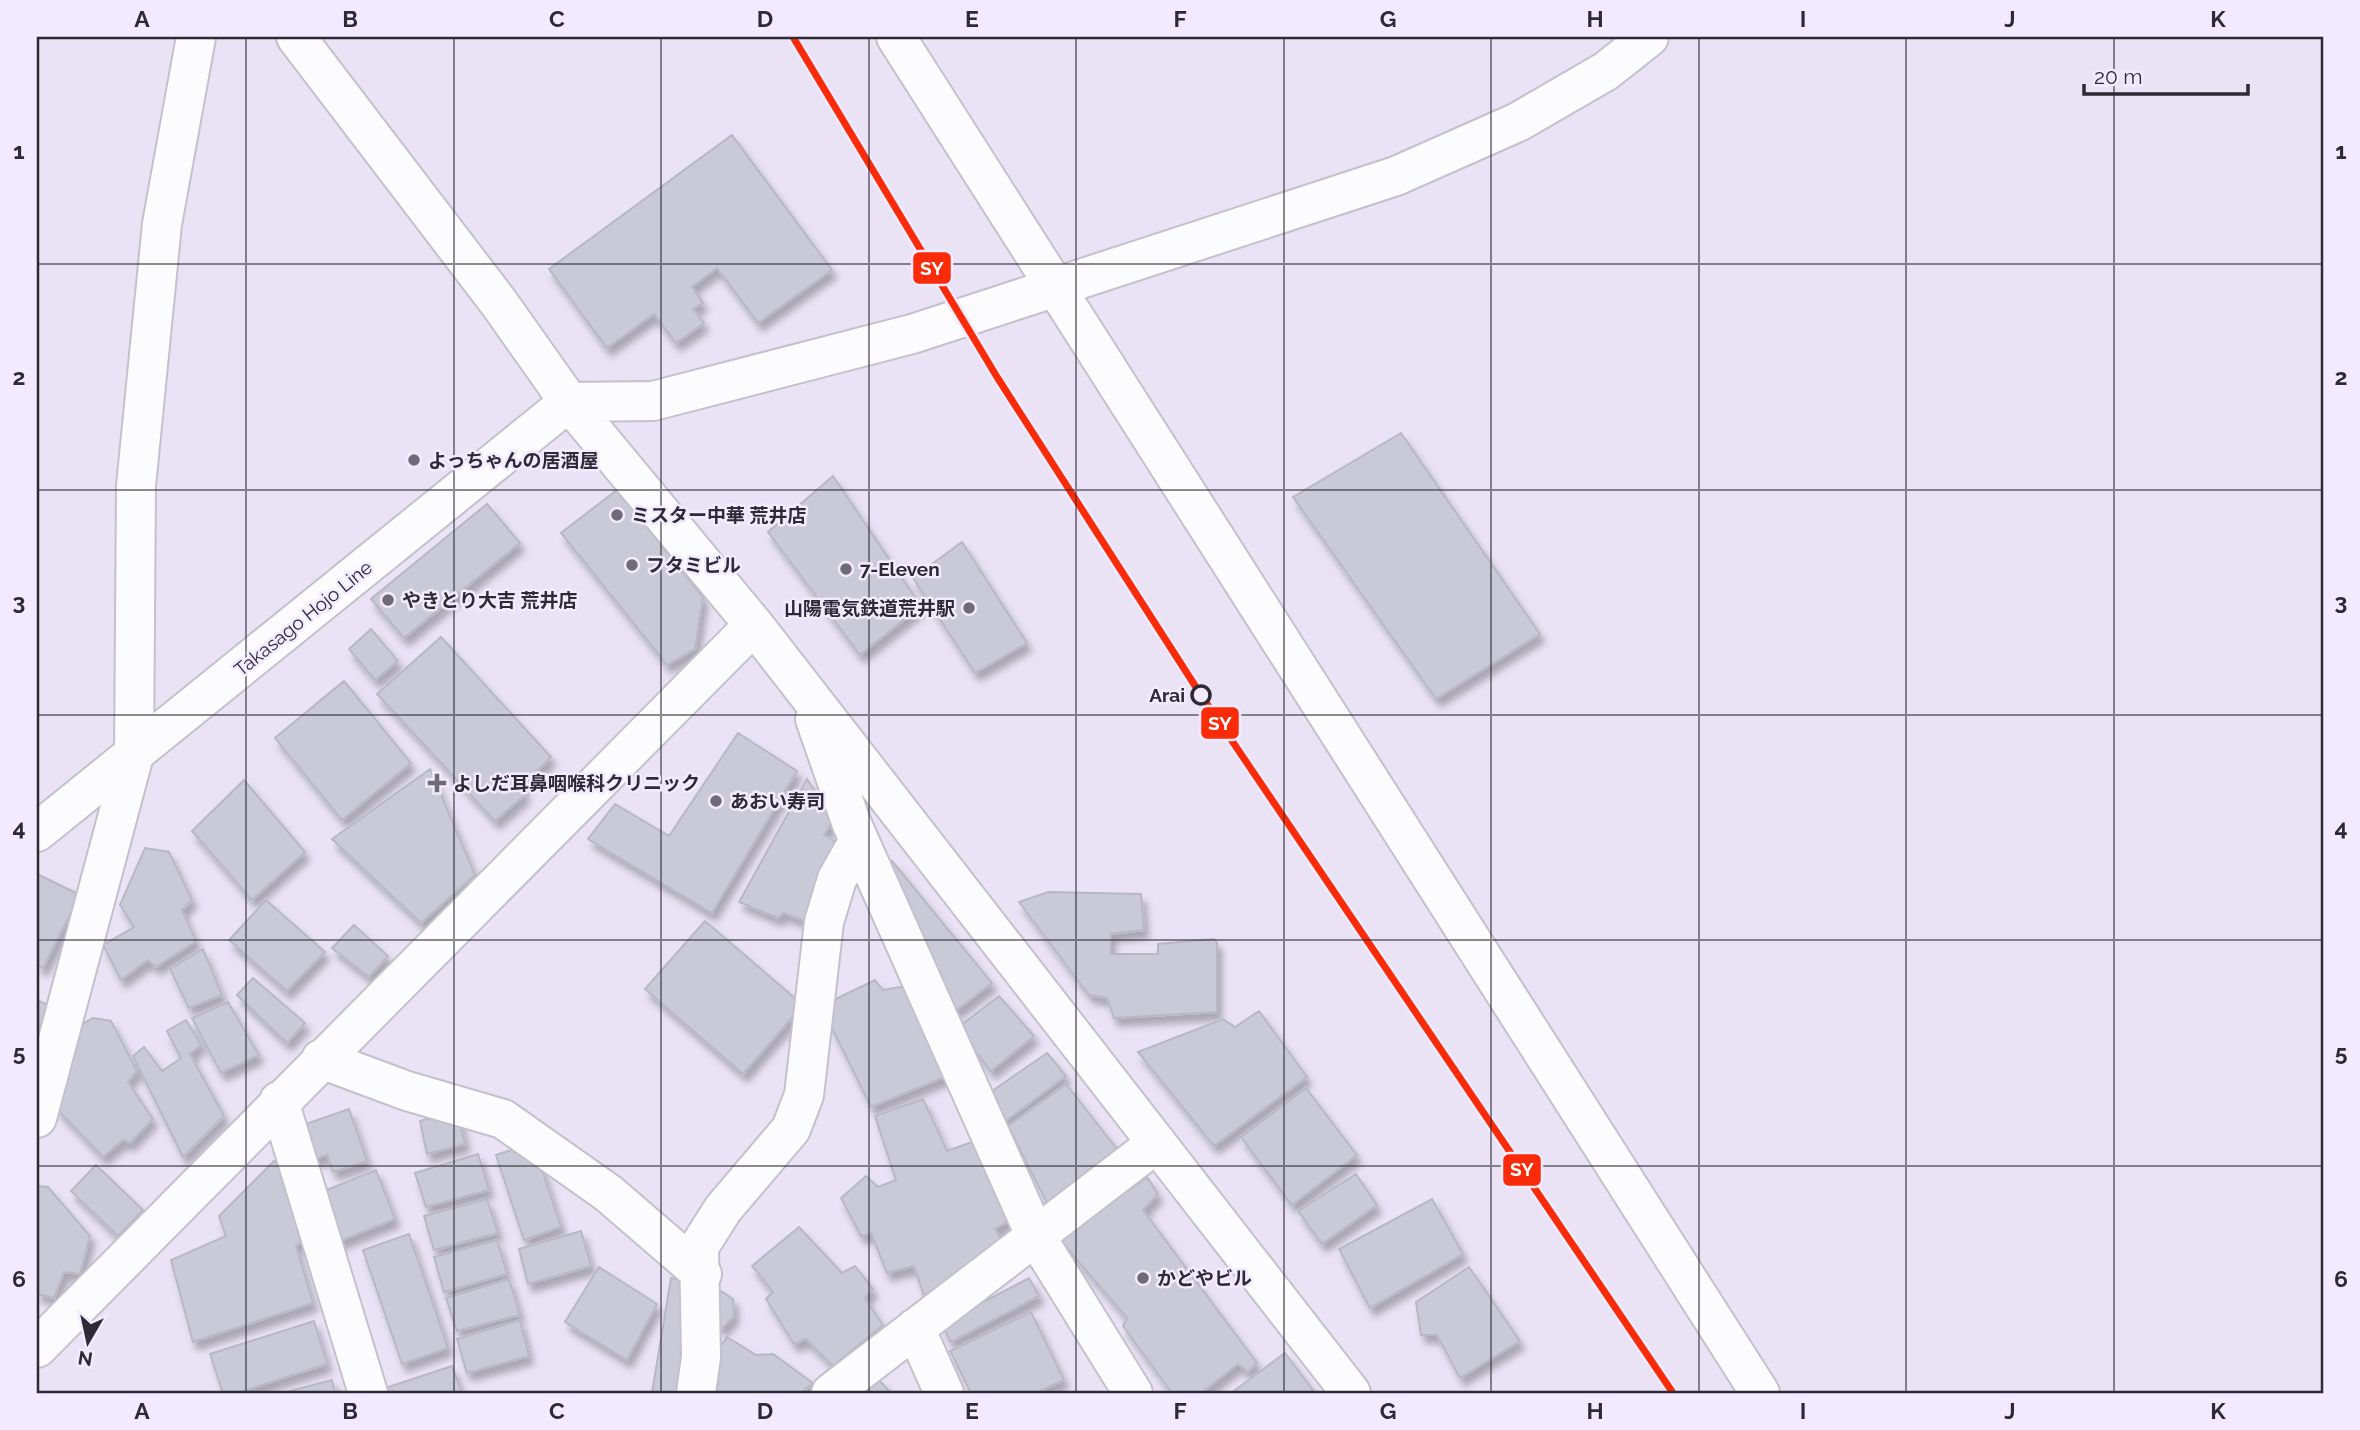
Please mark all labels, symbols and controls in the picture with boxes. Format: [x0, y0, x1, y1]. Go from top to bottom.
text: A [134, 5, 150, 32]
text: B [342, 5, 358, 32]
text: C [549, 5, 565, 32]
text: D [757, 5, 773, 32]
text: E [965, 5, 979, 32]
text: F [1173, 5, 1187, 32]
text: G [1380, 5, 1396, 32]
text: H [1586, 5, 1604, 32]
text: I [1800, 5, 1806, 32]
text: J [2004, 5, 2016, 32]
text: K [2210, 5, 2226, 32]
scale bar [2084, 52, 2248, 96]
text: 20 m [2094, 64, 2142, 89]
text: 1 [13, 137, 25, 164]
text: 1 [2335, 137, 2347, 164]
line badge: SY [912, 251, 952, 285]
text: SY [920, 257, 944, 279]
text: 2 [13, 363, 25, 390]
text: 2 [2335, 363, 2347, 390]
place label: よっちゃんの居酒屋 [428, 449, 598, 471]
marker: よっちゃんの居酒屋 [406, 452, 422, 468]
place label: ミスター中華 荒井店 [631, 504, 807, 526]
marker: ミスター中華 荒井店 [609, 507, 625, 523]
place label: フタミビル [646, 554, 741, 576]
street label: Takasago Hojo Line [230, 556, 376, 680]
marker: フタミビル [624, 557, 640, 573]
place label: 7-Eleven [860, 558, 940, 580]
marker: 7-Eleven [838, 561, 854, 577]
text: 3 [13, 588, 25, 615]
text: 3 [2335, 588, 2347, 615]
place label: やきとり大吉 荒井店 [402, 589, 578, 611]
marker: やきとり大吉 荒井店 [380, 592, 396, 608]
place label: 山陽電気鉄道荒井駅 [784, 597, 955, 619]
marker: 山陽電気鉄道荒井駅 [961, 600, 977, 616]
place label: Arai [1149, 684, 1185, 706]
marker: Arai [1191, 685, 1211, 705]
line badge: SY [1200, 706, 1240, 740]
text: SY [1208, 712, 1232, 734]
place label: よしだ耳鼻咽喉科クリニック [453, 772, 700, 794]
marker: よしだ耳鼻咽喉科クリニック [427, 773, 447, 793]
place label: あおい寿司 [730, 790, 825, 812]
marker: あおい寿司 [708, 793, 724, 809]
text: 4 [12, 814, 26, 841]
text: 4 [2334, 814, 2348, 841]
text: 5 [13, 1039, 26, 1066]
text: 5 [2335, 1039, 2348, 1066]
line badge: SY [1502, 1153, 1542, 1187]
text: SY [1510, 1158, 1534, 1180]
text: 6 [12, 1265, 26, 1292]
text: 6 [2334, 1265, 2348, 1292]
place label: かどやビル [1157, 1267, 1252, 1289]
marker: かどやビル [1135, 1270, 1151, 1286]
north arrow [52, 1308, 122, 1378]
text: N [76, 1347, 94, 1371]
text: A [134, 1397, 150, 1424]
text: B [342, 1397, 358, 1424]
text: C [549, 1397, 565, 1424]
text: D [757, 1397, 773, 1424]
text: E [965, 1397, 979, 1424]
text: F [1173, 1397, 1187, 1424]
text: G [1380, 1397, 1396, 1424]
text: H [1586, 1397, 1604, 1424]
text: I [1800, 1397, 1806, 1424]
text: J [2004, 1397, 2016, 1424]
text: K [2210, 1397, 2226, 1424]

